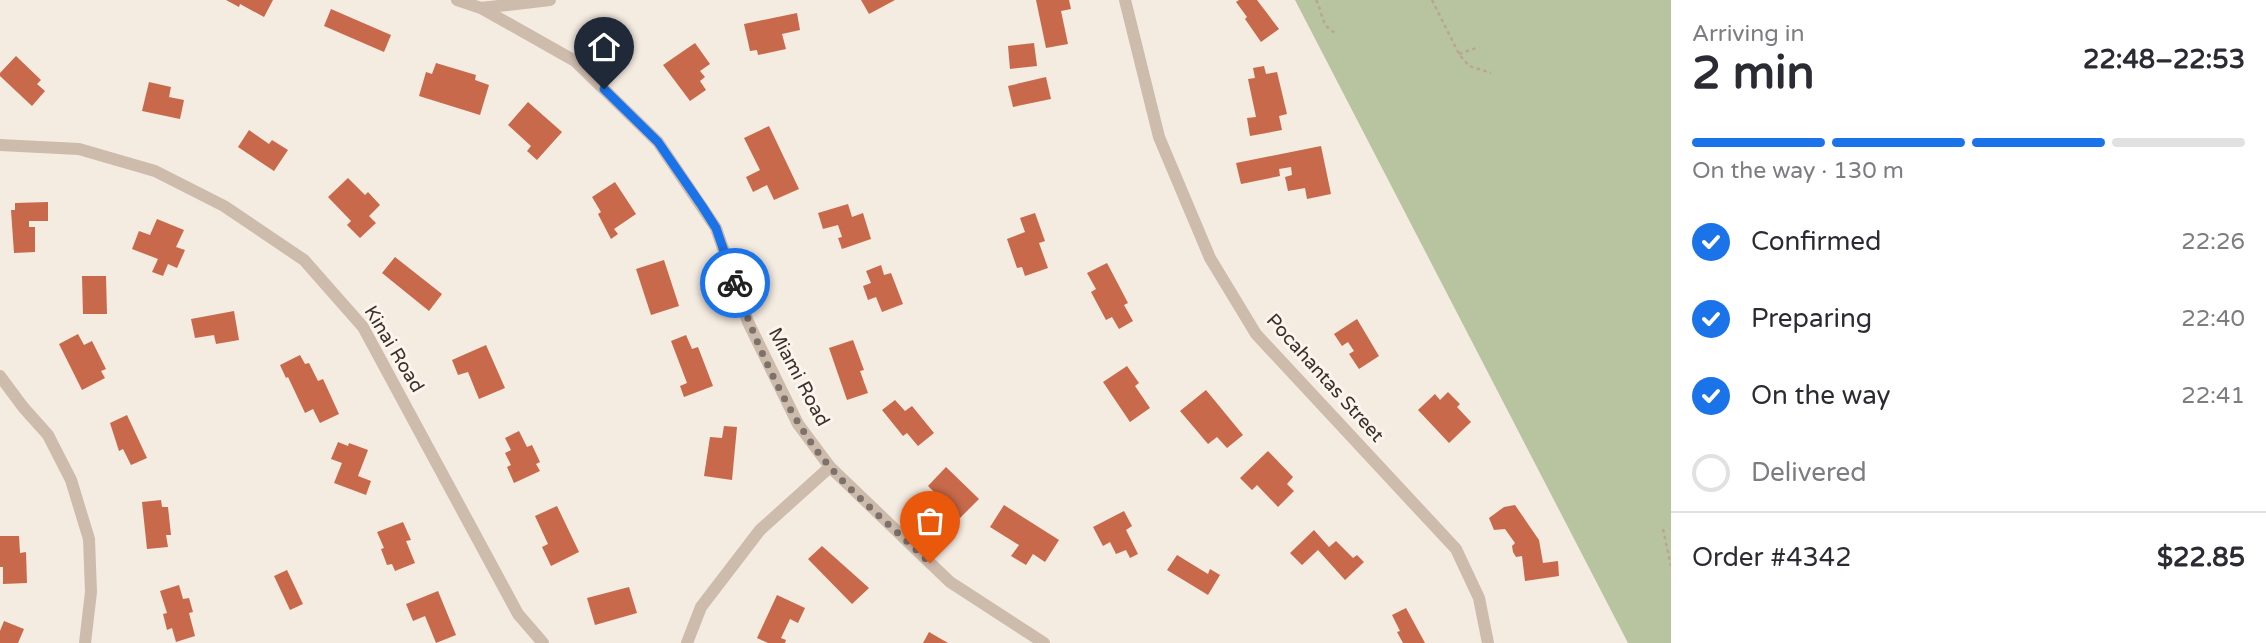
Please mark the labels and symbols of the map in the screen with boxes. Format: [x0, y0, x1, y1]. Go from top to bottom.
pin [574, 17, 634, 89]
courier [700, 248, 770, 318]
street label: Kinai Road [360, 302, 428, 396]
street label: Pocahantas Street [1262, 309, 1388, 447]
street label: Miami Road [764, 324, 834, 430]
pin [900, 491, 960, 563]

